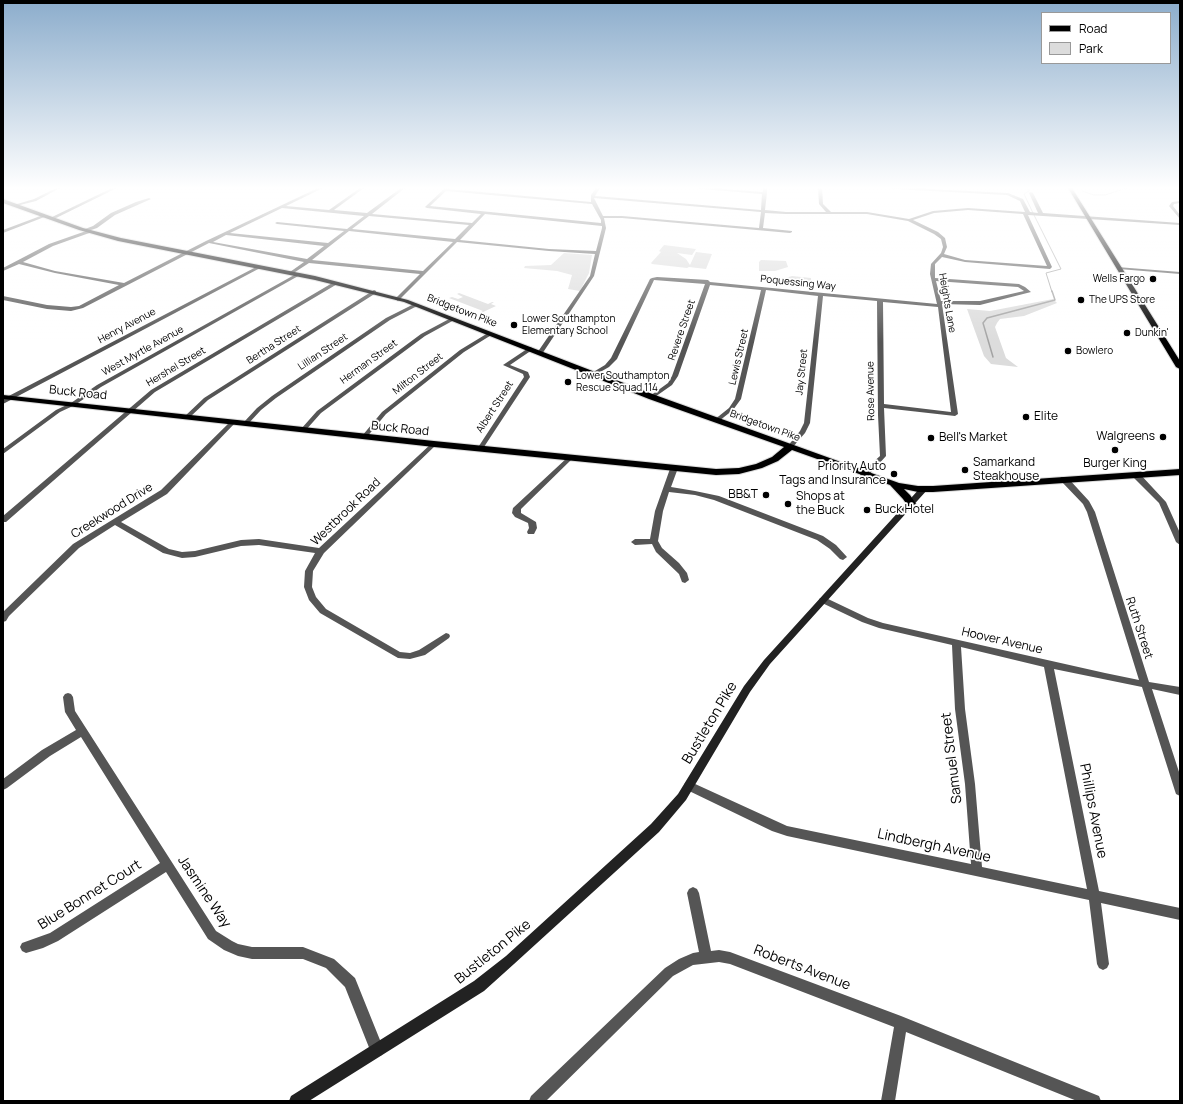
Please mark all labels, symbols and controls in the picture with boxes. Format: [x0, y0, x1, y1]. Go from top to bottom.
legend [1041, 12, 1171, 64]
text: Road [1079, 20, 1107, 37]
text: Park [1079, 40, 1103, 57]
street label: Heights Lane [936, 272, 958, 334]
street label: Poquessing Way [760, 273, 836, 293]
place label: Wells Fargo [1093, 273, 1145, 285]
marker: Wells Fargo [1148, 274, 1158, 284]
street label: Bridgetown Pike [425, 292, 499, 330]
place label: The UPS Store [1089, 294, 1155, 306]
marker: The UPS Store [1076, 295, 1086, 305]
street label: Revere Street [666, 298, 698, 362]
street label: Henry Avenue [96, 306, 158, 346]
place label: Lower Southampton Elementary School [522, 313, 615, 336]
marker: Lower Southampton Elementary School [509, 320, 519, 330]
street label: Bertha Street [245, 323, 303, 367]
street label: West Myrtle Avenue [100, 324, 186, 378]
place label: Dunkin' [1135, 327, 1169, 339]
street label: Lewis Street [727, 328, 751, 386]
marker: Dunkin' [1122, 328, 1132, 338]
street label: Lillian Street [296, 331, 350, 373]
street label: Herman Street [338, 337, 400, 387]
street label: Hershel Street [144, 345, 208, 389]
place label: Bowlero [1076, 345, 1113, 357]
marker: Bowlero [1063, 346, 1073, 356]
street label: Jay Street [794, 348, 810, 396]
street label: Milton Street [391, 351, 445, 397]
street label: Rose Avenue [864, 361, 878, 421]
place label: Lower Southampton Rescue Squad 114 [576, 370, 669, 394]
marker: Lower Southampton Rescue Squad 114 [563, 377, 573, 387]
street label: Albert Street [474, 379, 516, 435]
street label: Buck Road [48, 383, 108, 403]
street label: Bridgetown Pike [728, 408, 802, 444]
place label: Elite [1034, 410, 1058, 424]
marker: Elite [1021, 412, 1031, 422]
street label: Buck Road [370, 419, 430, 439]
place label: Walgreens [1096, 430, 1155, 444]
place label: Bell's Market [939, 431, 1008, 445]
marker: Walgreens [1158, 432, 1168, 442]
marker: Bell's Market [926, 433, 936, 443]
marker: Burger King [1110, 445, 1120, 455]
place label: Samarkand Steakhouse [973, 456, 1039, 484]
place label: Burger King [1083, 457, 1147, 471]
place label: Priority Auto Tags and Insurance [779, 460, 886, 488]
marker: Samarkand Steakhouse [960, 465, 970, 475]
marker: Priority Auto Tags and Insurance [889, 469, 899, 479]
street label: Westbrook Road [308, 475, 384, 549]
street label: Creekwood Drive [69, 480, 155, 542]
place label: BB&T [728, 488, 758, 502]
marker: BB&T [761, 490, 771, 500]
place label: Shops at the Buck [796, 490, 845, 518]
marker: Shops at the Buck [783, 499, 793, 509]
place label: Buck Hotel [875, 503, 934, 517]
marker: Buck Hotel [862, 505, 872, 515]
street label: Ruth Street [1122, 595, 1156, 661]
street label: Hoover Avenue [960, 625, 1044, 657]
street label: Bustleton Pike [679, 679, 741, 767]
street label: Samuel Street [938, 711, 966, 805]
street label: Phillips Avenue [1076, 762, 1110, 860]
street label: Lindbergh Avenue [876, 826, 992, 866]
street label: Jasmine Way [174, 853, 234, 931]
street label: Blue Bonnet Court [35, 856, 145, 934]
street label: Bustleton Pike [452, 916, 534, 988]
street label: Roberts Avenue [751, 942, 853, 994]

